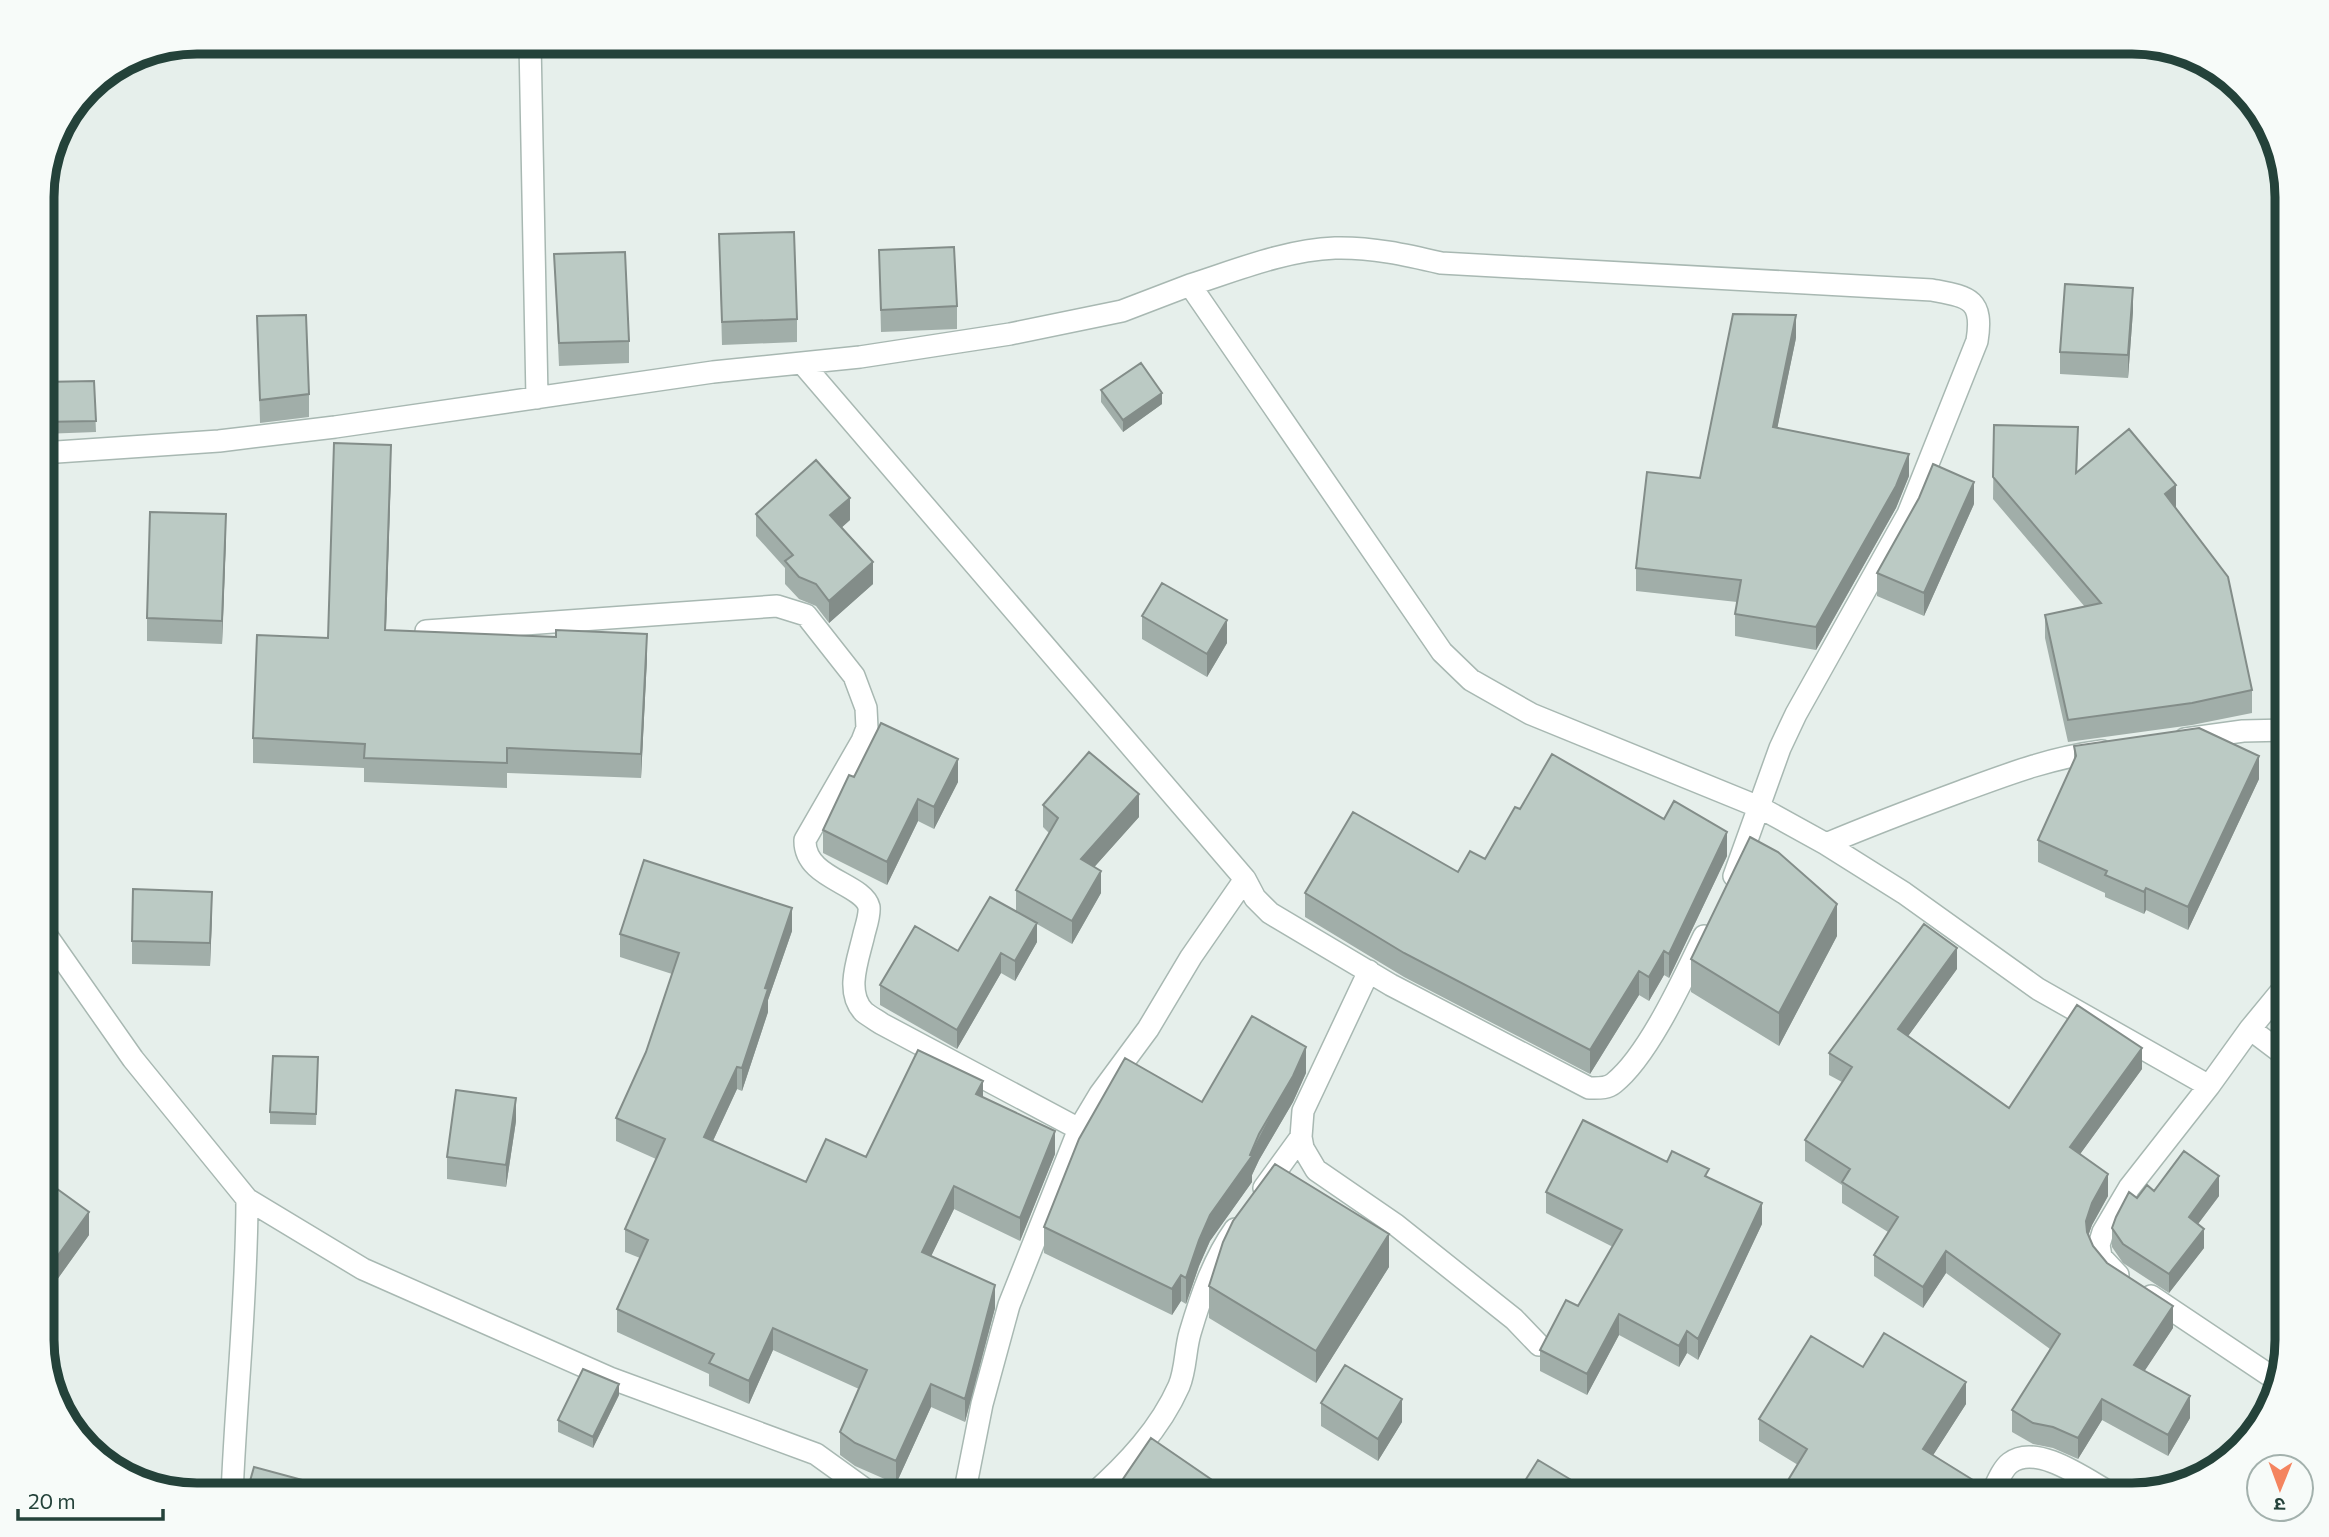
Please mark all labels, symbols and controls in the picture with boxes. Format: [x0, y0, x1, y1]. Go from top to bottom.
north arrow [2245, 1453, 2315, 1523]
scale bar [18, 1478, 163, 1522]
text: 20 m [28, 1488, 76, 1513]
text: उ [2273, 1494, 2285, 1517]

